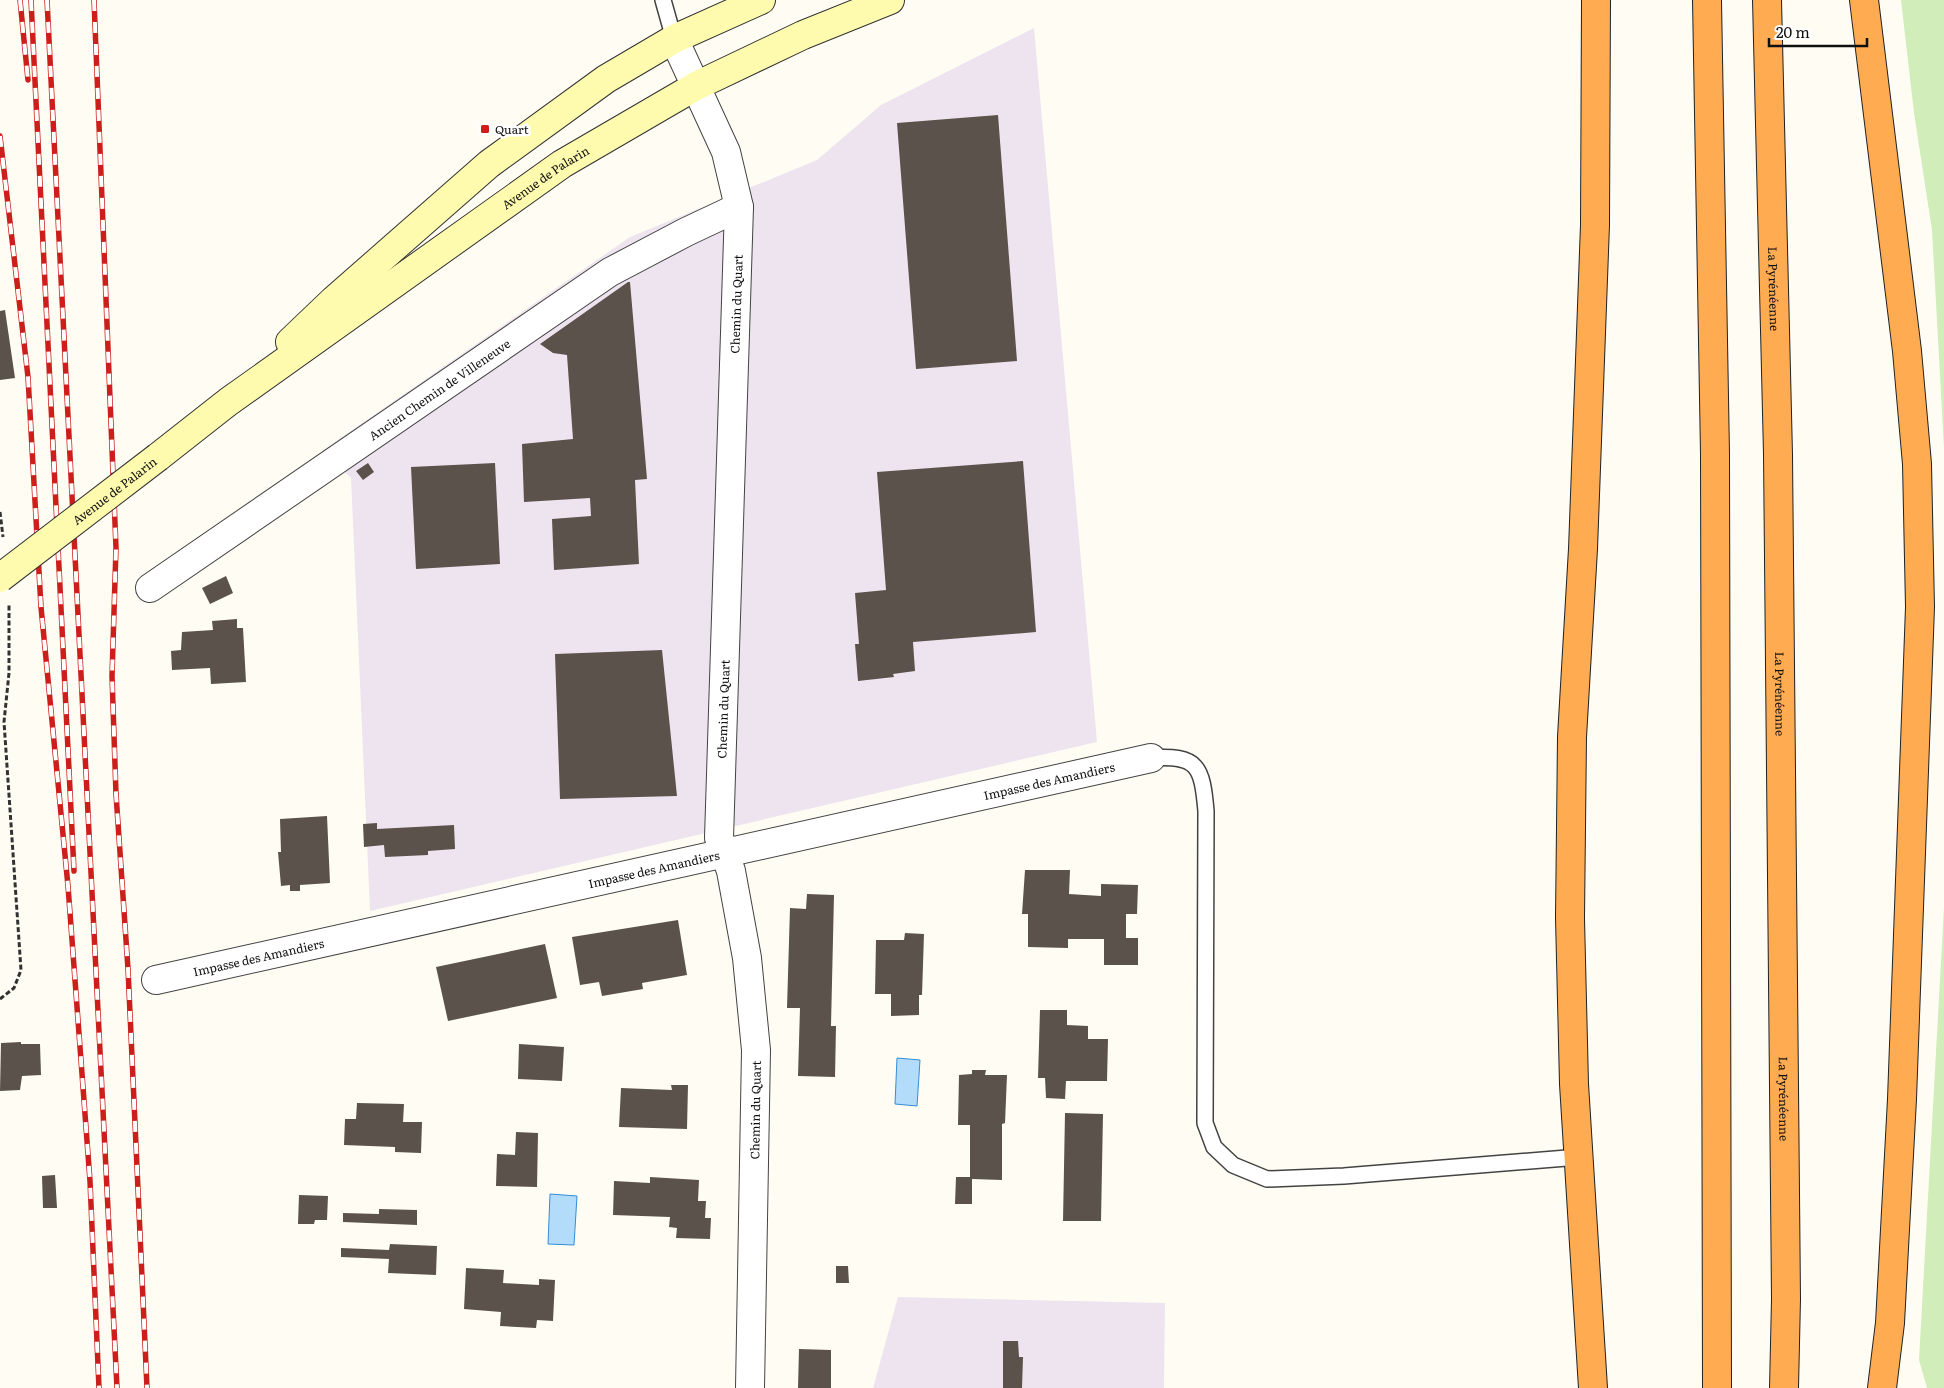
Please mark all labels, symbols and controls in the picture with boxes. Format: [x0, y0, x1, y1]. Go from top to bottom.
scale bar [1769, 15, 1866, 47]
text: 20 m [1776, 20, 1810, 43]
place label: Quart [495, 120, 529, 138]
marker: Quart [479, 123, 491, 135]
street label: Avenue de Palarin [498, 141, 592, 213]
street label: La Pyrénéenne [1764, 246, 1784, 331]
street label: Chemin du Quart [725, 254, 747, 354]
street label: Ancien Chemin de Villeneuve [365, 334, 514, 444]
street label: Avenue de Palarin [68, 452, 160, 529]
street label: La Pyrénéenne [1771, 652, 1790, 736]
street label: Chemin du Quart [712, 659, 734, 759]
street label: Impasse des Amandiers [982, 757, 1117, 804]
street label: Impasse des Amandiers [586, 845, 722, 892]
street label: Impasse des Amandiers [191, 934, 326, 981]
street label: La Pyrénéenne [1775, 1056, 1794, 1141]
street label: Chemin du Quart [745, 1060, 765, 1160]

